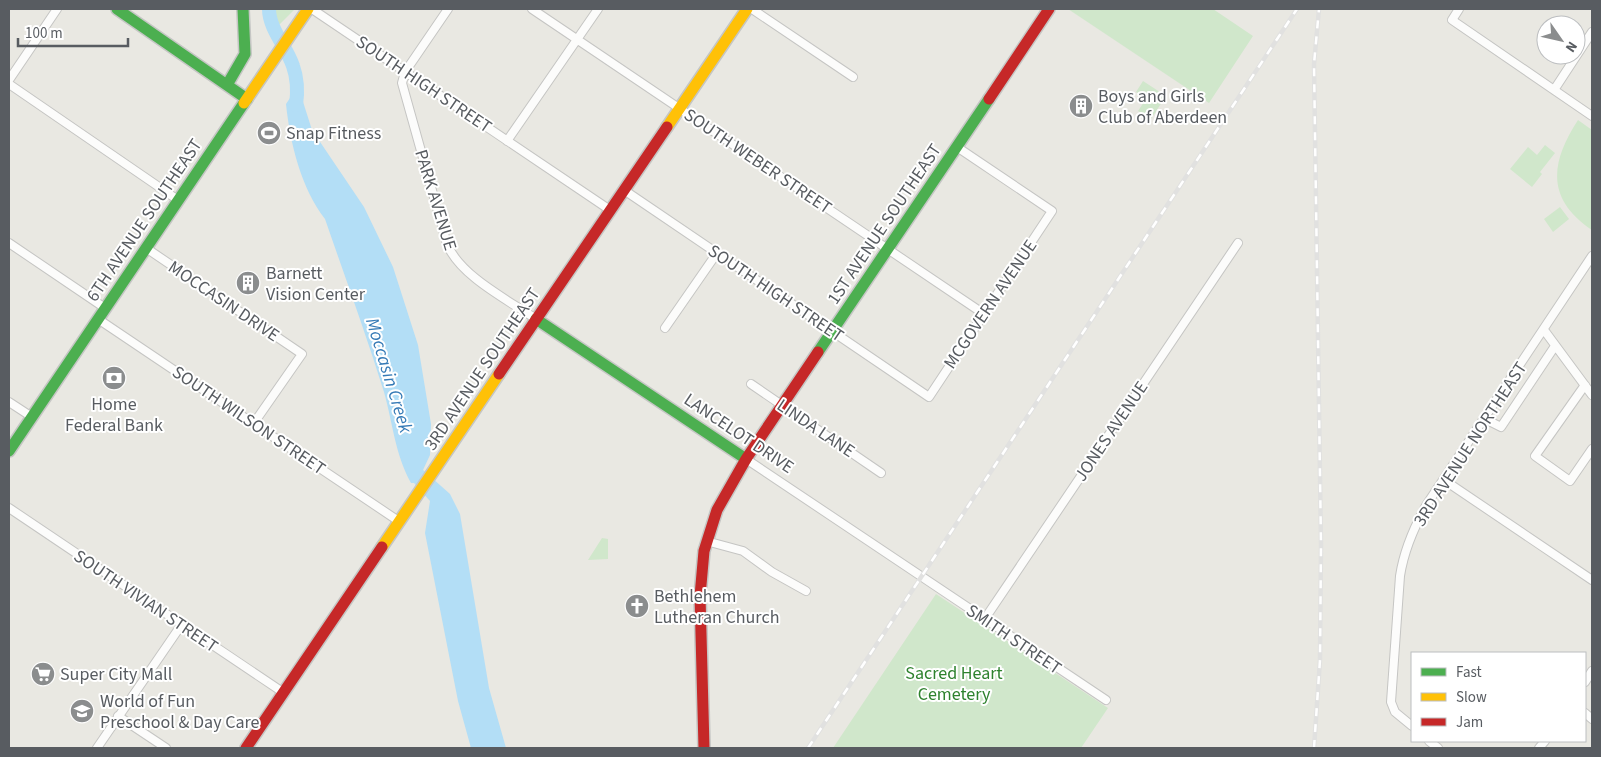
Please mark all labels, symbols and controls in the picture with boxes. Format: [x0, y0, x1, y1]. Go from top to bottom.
scale bar [18, 15, 128, 47]
north arrow [1536, 15, 1586, 65]
text: 100 m [25, 23, 63, 44]
street label: SOUTH HIGH STREET [351, 30, 497, 139]
text: N [1560, 37, 1582, 56]
place label: Boys and Girls Club of Aberdeen [1098, 84, 1227, 130]
building icon: Boys and Girls Club of Aberdeen [1068, 93, 1094, 119]
street label: SOUTH WEBER STREET [679, 103, 837, 220]
sports icon: Snap Fitness [256, 120, 282, 146]
place label: Snap Fitness [286, 121, 381, 146]
street label: 6TH AVENUE SOUTHEAST [81, 134, 208, 307]
street label: 1ST AVENUE SOUTHEAST [821, 139, 948, 310]
street label: PARK AVENUE [408, 147, 463, 254]
street label: MCGOVERN AVENUE [938, 235, 1043, 374]
street label: SOUTH HIGH STREET [703, 239, 849, 348]
street label: MOCCASIN DRIVE [163, 255, 284, 348]
place label: Barnett Vision Center [266, 261, 366, 307]
building icon: Barnett Vision Center [235, 270, 261, 296]
street label: 3RD AVENUE SOUTHEAST [419, 283, 546, 456]
water label: Moccasin Creek [358, 314, 419, 437]
street label: 3RD AVENUE NORTHEAST [1408, 357, 1533, 531]
street label: SOUTH WILSON STREET [167, 360, 331, 481]
bank icon: Home Federal Bank [101, 365, 127, 391]
street label: JONES AVENUE [1069, 376, 1154, 486]
street label: LANCELOT DRIVE [679, 387, 799, 480]
place label: Home Federal Bank [65, 392, 163, 438]
street label: LINDA LANE [772, 393, 860, 464]
street label: SOUTH VIVIAN STREET [69, 544, 223, 659]
place label: Bethlehem Lutheran Church [654, 584, 779, 630]
church icon: Bethlehem Lutheran Church [624, 593, 650, 619]
street label: SMITH STREET [961, 598, 1067, 681]
legend [1411, 652, 1586, 742]
supermarket icon: Super City Mall [30, 661, 56, 687]
park label: Sacred Heart Cemetery [905, 661, 1003, 707]
place label: Super City Mall [60, 662, 172, 687]
text: Fast [1456, 662, 1482, 683]
text: Slow [1456, 687, 1487, 708]
place label: World of Fun Preschool & Day Care [100, 689, 260, 735]
school or university icon: World of Fun Preschool & Day Care [69, 698, 95, 724]
text: Jam [1456, 712, 1483, 733]

